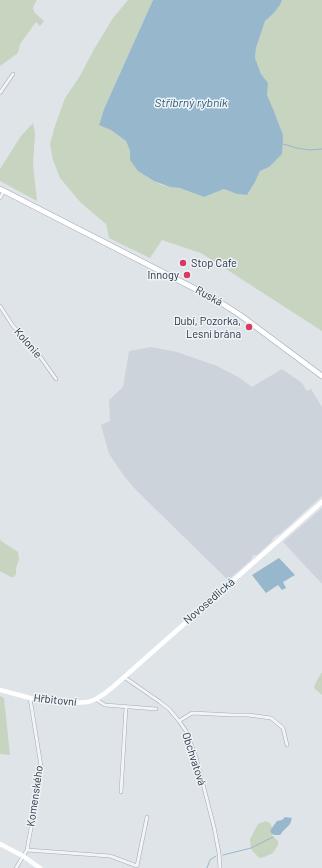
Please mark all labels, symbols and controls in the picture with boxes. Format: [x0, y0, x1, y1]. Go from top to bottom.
water label: Stříbrný rybník [154, 96, 228, 110]
place label: Stop Cafe [191, 256, 237, 270]
marker: Stop Cafe [178, 258, 188, 268]
place label: Innogy [147, 268, 179, 282]
marker: Innogy [182, 270, 192, 280]
street label: Ruská [193, 283, 225, 309]
place label: Dubí, Pozorka, Lesní brána [174, 314, 241, 340]
marker: Dubí, Pozorka, Lesní brána [244, 322, 254, 332]
street label: Kolonie [11, 325, 45, 361]
street label: Novosedlická [181, 575, 237, 627]
street label: Hřbitovní [33, 691, 77, 709]
street label: Obchvatová [179, 731, 209, 787]
street label: Komenského [24, 765, 46, 827]

